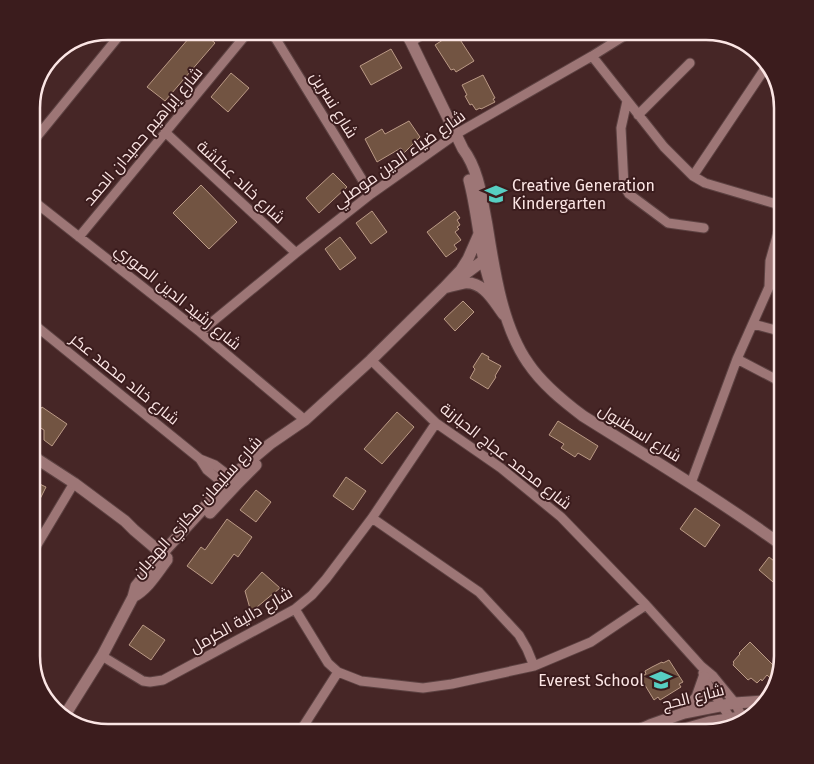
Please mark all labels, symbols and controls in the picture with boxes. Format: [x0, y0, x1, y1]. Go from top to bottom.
street label: شارع إبراهيم حميدان الحمد [79, 63, 208, 210]
street label: شارع نسرين [304, 68, 362, 143]
street label: شارع ضياء الدين موصلي [329, 106, 471, 215]
street label: شارع خالد عكاشة [192, 136, 289, 229]
place label: Creative Generation Kindergarten [512, 176, 655, 213]
school or university icon: Creative Generation Kindergarten [483, 181, 509, 207]
street label: شارع رشيد الدين الصوري [108, 240, 245, 357]
street label: شارع خالد محمد عكر [65, 329, 183, 430]
street label: شارع محمد عجاج الحبارنة [435, 399, 576, 515]
street label: شارع اسطنبول [594, 400, 685, 468]
street label: شارع سليمان مكازي الهدبان [128, 432, 269, 585]
street label: شارع دالية الكرمل [186, 583, 297, 659]
school or university icon: Everest School [648, 667, 674, 693]
place label: Everest School [538, 671, 644, 690]
street label: شارع الحج [660, 680, 727, 716]

